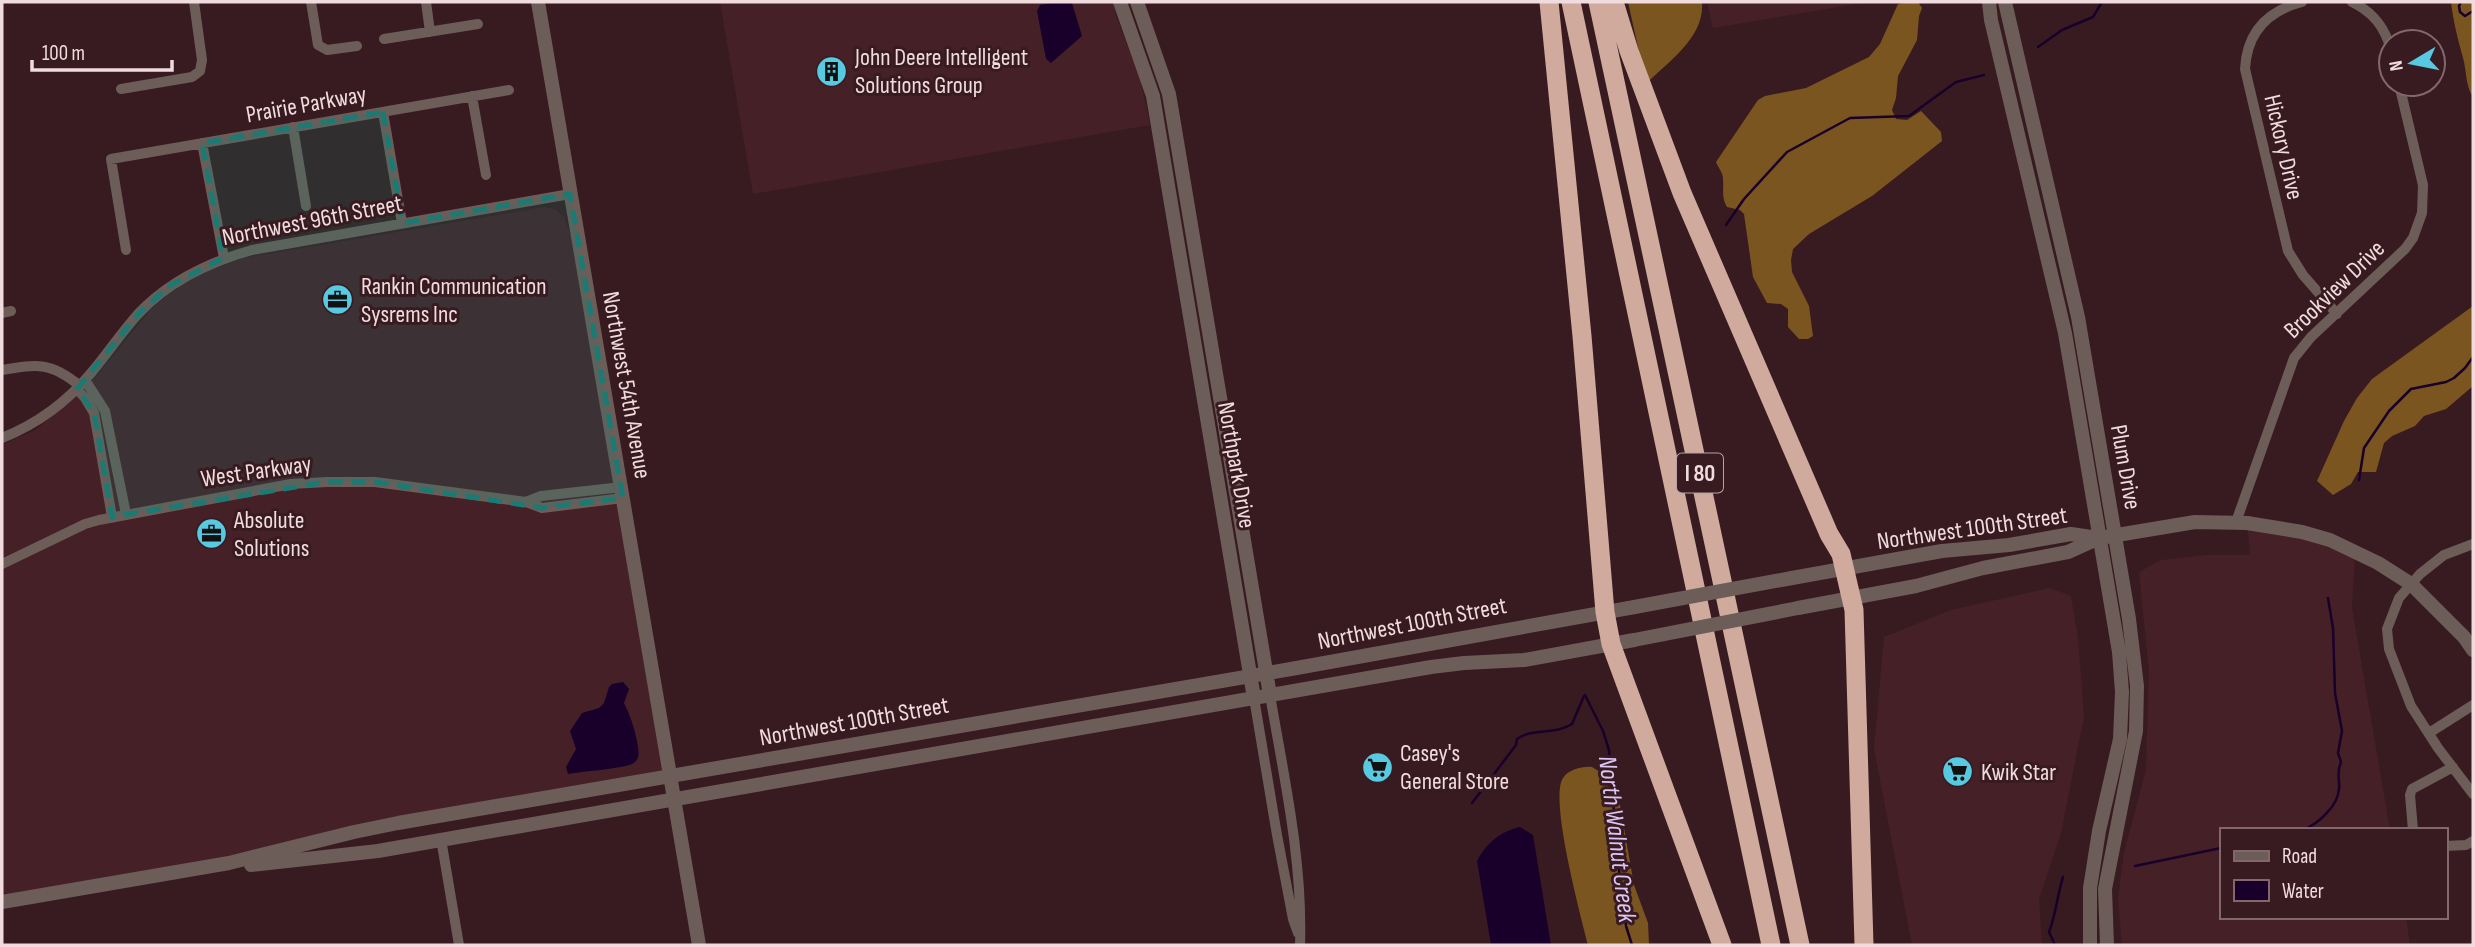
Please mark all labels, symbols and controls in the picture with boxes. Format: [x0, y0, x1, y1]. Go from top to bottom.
scale bar [32, 28, 172, 72]
north arrow [2377, 28, 2447, 98]
text: 100 m [42, 41, 85, 66]
place label: John Deere Intelligent Solutions Group [854, 43, 1028, 100]
building icon: John Deere Intelligent Solutions Group [815, 54, 849, 88]
text: N [2385, 59, 2409, 73]
street label: Prairie Parkway [244, 80, 369, 129]
street label: Hickory Drive [2257, 92, 2310, 203]
street label: Northwest 96th Street [220, 189, 405, 252]
street label: Brookview Drive [2278, 234, 2391, 345]
place label: Rankin Communication Sysrems Inc [361, 272, 547, 329]
office icon: Rankin Communication Sysrems Inc [321, 283, 355, 317]
street label: Northwest 54th Avenue [596, 289, 657, 481]
street label: Northpark Drive [1211, 400, 1262, 531]
street label: Plum Drive [2104, 422, 2147, 512]
street label: West Parkway [199, 449, 313, 494]
road number: I 80 [1677, 453, 1723, 492]
street label: Northwest 100th Street [1875, 501, 2069, 556]
place label: Absolute Solutions [233, 506, 309, 563]
office icon: Absolute Solutions [194, 517, 228, 551]
street label: Northwest 100th Street [1315, 591, 1509, 656]
street label: Northwest 100th Street [757, 691, 951, 752]
place label: Casey's General Store [1400, 739, 1509, 796]
supermarket icon: Casey's General Store [1360, 750, 1394, 784]
water label: North Walnut Creek [1591, 754, 1642, 926]
supermarket icon: Kwik Star [1941, 755, 1975, 789]
place label: Kwik Star [1981, 758, 2056, 787]
legend [2220, 828, 2447, 919]
text: Road [2282, 844, 2317, 869]
text: Water [2282, 879, 2324, 904]

